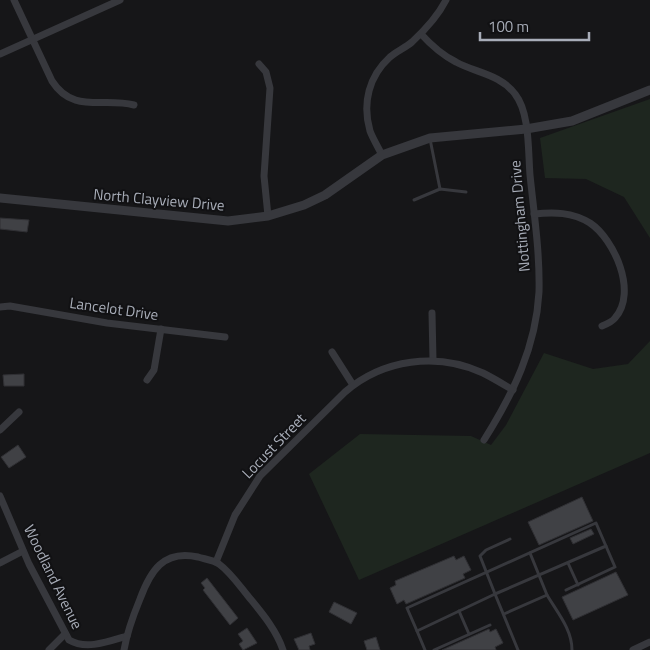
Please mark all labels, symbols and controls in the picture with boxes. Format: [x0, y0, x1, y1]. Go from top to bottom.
scale bar [480, 10, 589, 42]
text: 100 m [488, 15, 529, 38]
street label: Nottingham Drive [503, 159, 536, 273]
street label: North Clayview Drive [92, 182, 226, 217]
street label: Lancelot Drive [68, 291, 160, 326]
street label: Locust Street [236, 407, 312, 484]
street label: Woodland Avenue [18, 521, 89, 633]

